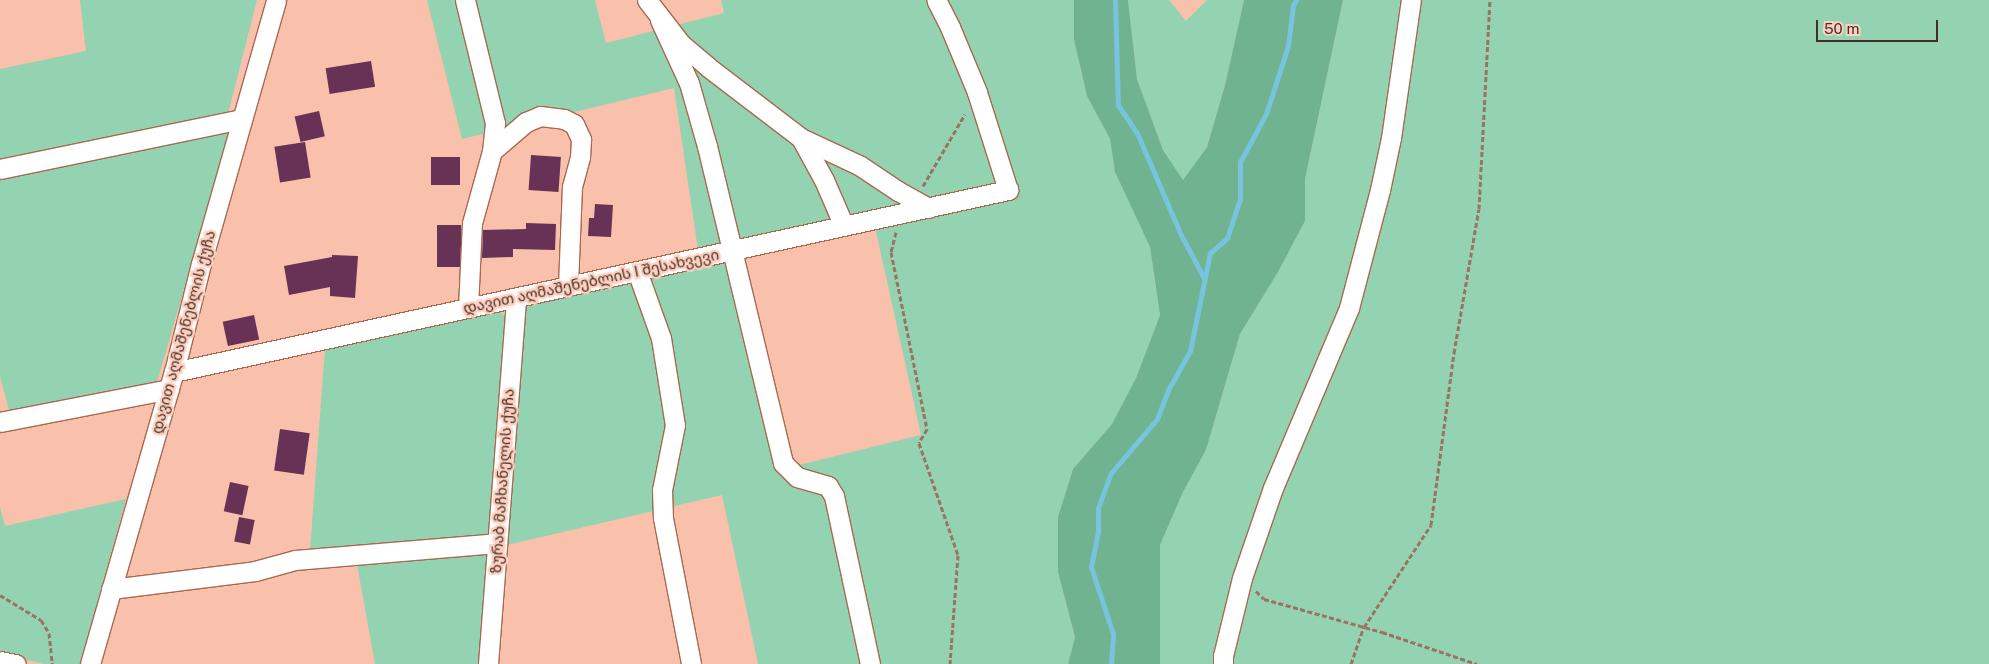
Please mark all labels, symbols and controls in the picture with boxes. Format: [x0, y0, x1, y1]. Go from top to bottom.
scale bar [1819, 10, 1942, 42]
text: 50 m [1824, 20, 1859, 37]
street label: დავით აღმაშენებლის ქუჩა [147, 228, 219, 436]
street label: დავით აღმაშენებლის I შესახვევი [461, 245, 721, 317]
street label: ზურაბ მაჩხანელის ქუჩა [487, 388, 517, 574]

